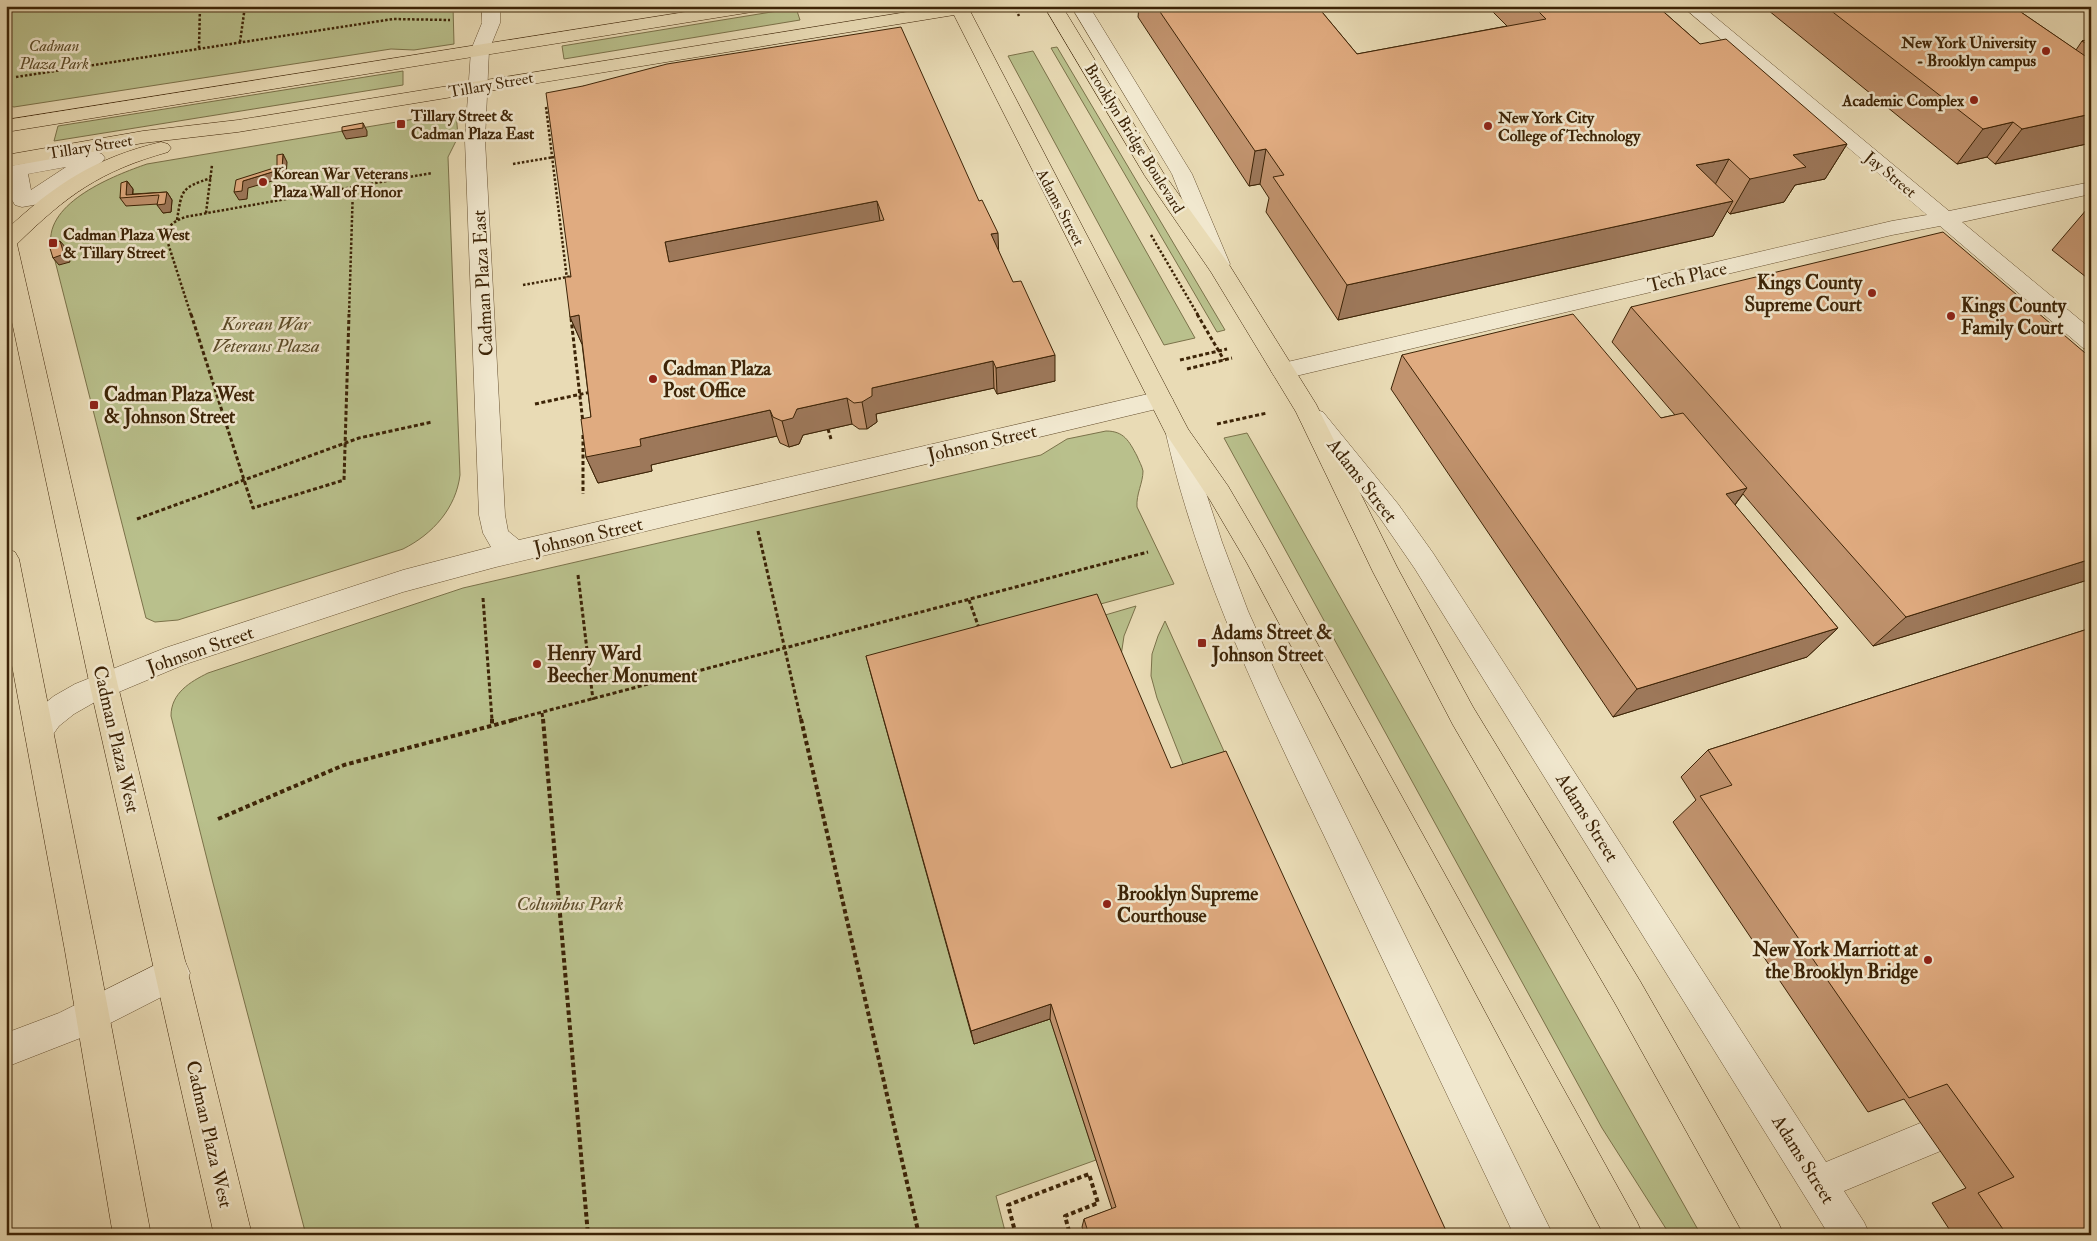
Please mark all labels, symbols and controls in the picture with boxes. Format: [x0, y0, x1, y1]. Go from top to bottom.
place label: New York University - Brooklyn campus [1900, 33, 2037, 72]
park label: Cadman Plaza Park [18, 36, 89, 74]
marker: New York University - Brooklyn campus [2040, 45, 2052, 57]
street label: Brooklyn Bridge Boulevard [1080, 60, 1188, 217]
street label: Tillary Street [447, 68, 535, 102]
place label: Academic Complex [1841, 91, 1965, 112]
marker: Academic Complex [1968, 94, 1980, 106]
place label: Tillary Street & Cadman Plaza East [410, 106, 535, 144]
place label: New York City College of Technology [1497, 108, 1641, 147]
marker: Tillary Street & Cadman Plaza East [395, 118, 407, 130]
marker: New York City College of Technology [1482, 120, 1494, 132]
street label: Tillary Street [46, 130, 134, 164]
street label: Jay Street [1859, 147, 1920, 203]
place label: Korean War Veterans Plaza Wall of Honor [273, 164, 409, 202]
street label: Adams Street [1031, 165, 1089, 249]
marker: Korean War Veterans Plaza Wall of Honor [257, 176, 269, 188]
street label: Cadman Plaza East [467, 209, 499, 357]
place label: Cadman Plaza West & Tillary Street [63, 225, 190, 264]
marker: Cadman Plaza West & Tillary Street [47, 237, 59, 249]
street label: Tech Place [1645, 256, 1729, 298]
place label: Kings County Supreme Court [1744, 271, 1863, 318]
marker: Kings County Supreme Court [1866, 287, 1878, 299]
place label: Kings County Family Court [1961, 294, 2067, 341]
marker: Kings County Family Court [1945, 310, 1957, 322]
park label: Korean War Veterans Plaza [212, 312, 320, 358]
place label: Cadman Plaza Post Office [663, 357, 772, 403]
marker: Cadman Plaza Post Office [647, 373, 659, 385]
place label: Cadman Plaza West & Johnson Street [104, 383, 255, 429]
marker: Cadman Plaza West & Johnson Street [88, 399, 100, 411]
street label: Johnson Street [924, 419, 1039, 467]
street label: Adams Street [1321, 433, 1403, 528]
street label: Johnson Street [530, 512, 645, 560]
street label: Johnson Street [143, 620, 257, 680]
place label: Adams Street & Johnson Street [1211, 621, 1332, 667]
marker: Adams Street & Johnson Street [1196, 637, 1208, 649]
place label: Henry Ward Beecher Monument [547, 642, 698, 688]
marker: Henry Ward Beecher Monument [531, 658, 543, 670]
street label: Cadman Plaza West [87, 663, 145, 815]
street label: Adams Street [1550, 768, 1624, 866]
place label: Brooklyn Supreme Courthouse [1117, 882, 1258, 928]
park label: Columbus Park [516, 892, 624, 916]
marker: Brooklyn Supreme Courthouse [1101, 898, 1113, 910]
place label: New York Marriott at the Brooklyn Bridge [1752, 938, 1919, 985]
marker: New York Marriott at the Brooklyn Bridge [1922, 954, 1934, 966]
street label: Cadman Plaza West [180, 1058, 238, 1210]
street label: Adams Street [1766, 1110, 1840, 1208]

